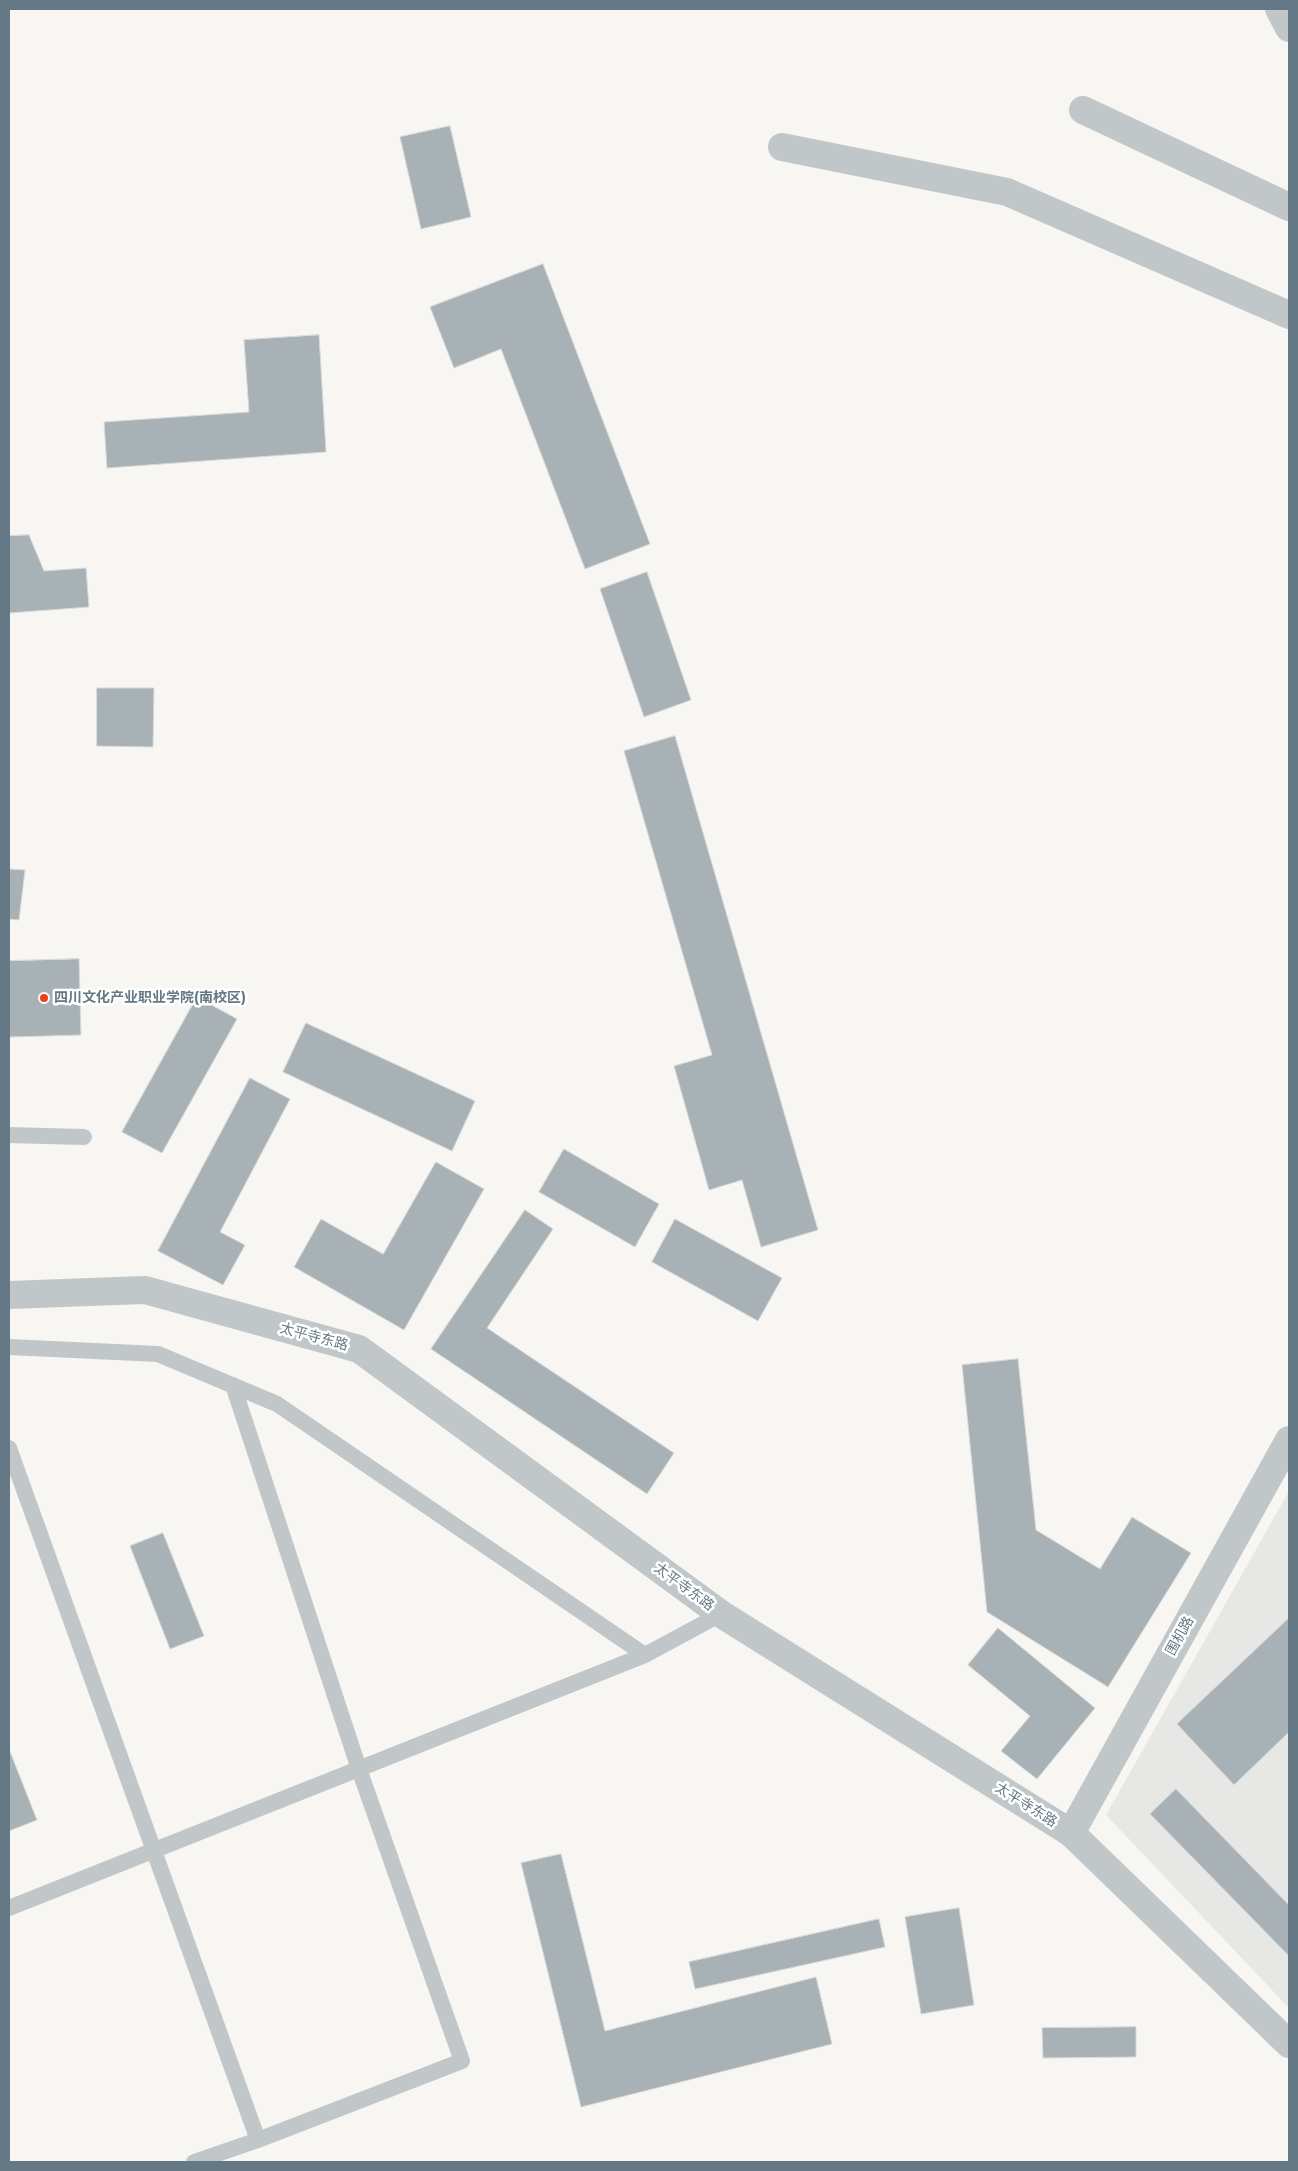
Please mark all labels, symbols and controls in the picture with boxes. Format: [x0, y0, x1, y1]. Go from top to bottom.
place label: 四川文化产业职业学院(南校区) [54, 990, 246, 1006]
marker: 四川文化产业职业学院(南校区) [38, 992, 50, 1004]
street label: 太平寺东路 [278, 1320, 350, 1354]
street label: 太平寺东路 [651, 1560, 717, 1614]
street label: 围机路 [1162, 1614, 1198, 1658]
street label: 太平寺东路 [992, 1779, 1060, 1831]

